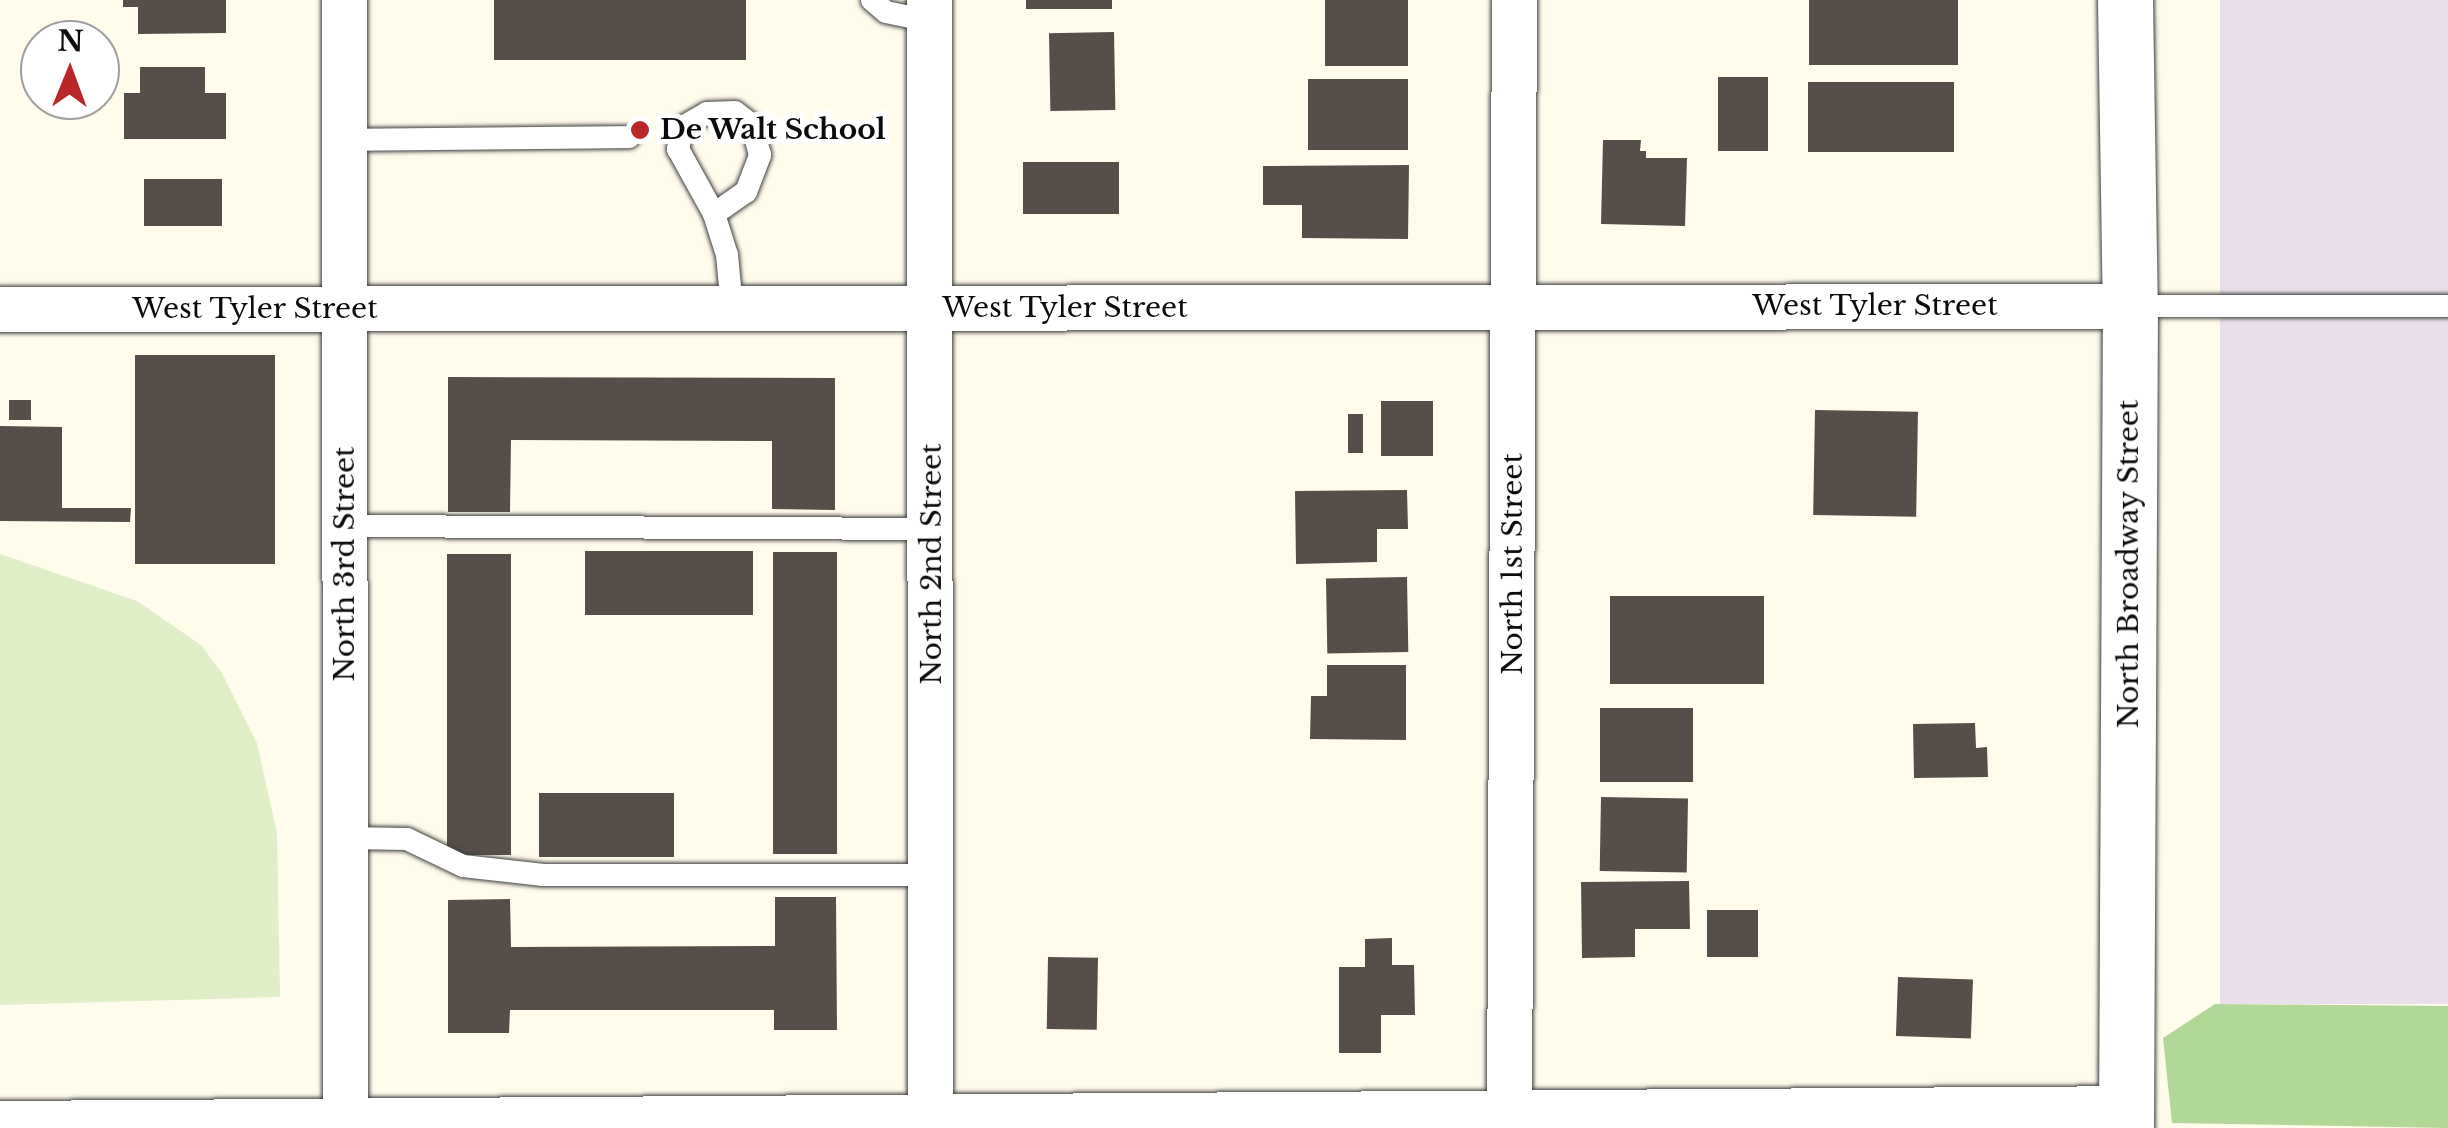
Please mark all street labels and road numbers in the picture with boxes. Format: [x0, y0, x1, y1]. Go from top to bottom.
street label: West Tyler Street [1751, 289, 1999, 323]
street label: West Tyler Street [941, 291, 1189, 325]
street label: West Tyler Street [131, 292, 379, 326]
street label: North Broadway Street [2112, 399, 2146, 729]
street label: North 2nd Street [915, 443, 949, 685]
street label: North 3rd Street [328, 446, 362, 682]
street label: North 1st Street [1496, 453, 1530, 675]

